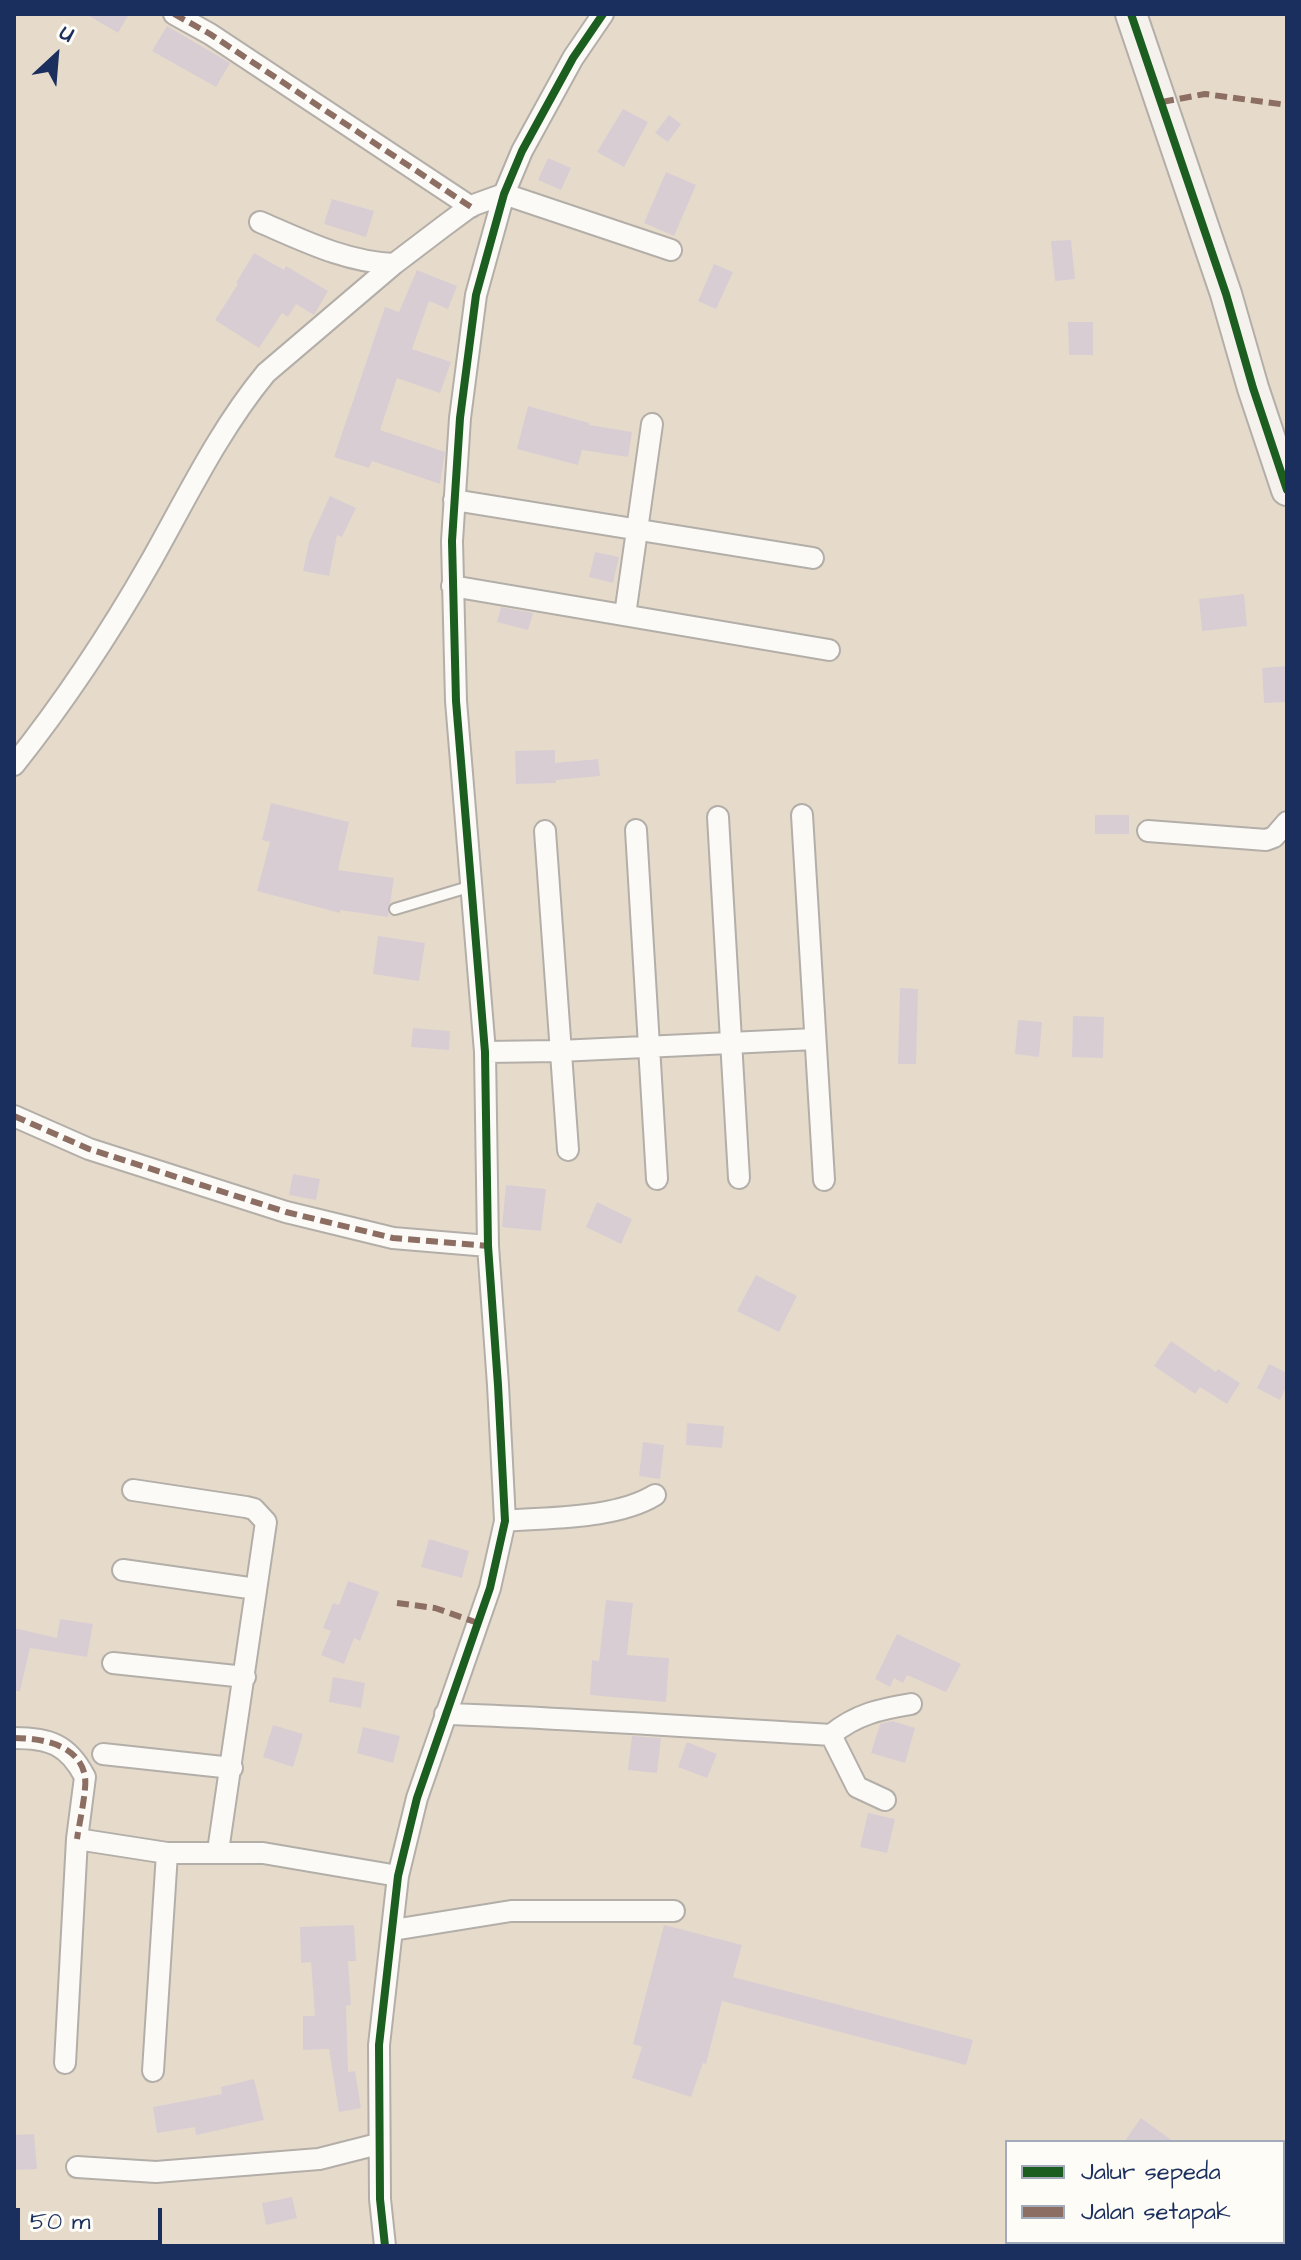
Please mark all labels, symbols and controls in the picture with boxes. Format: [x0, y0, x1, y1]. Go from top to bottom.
north arrow [16, 16, 96, 96]
text: U [54, 17, 79, 51]
legend [1005, 2140, 1285, 2244]
text: Jalur sepeda [1081, 2155, 1221, 2189]
scale bar [20, 2192, 166, 2242]
text: Jalan setapak [1081, 2195, 1231, 2229]
text: 50 m [30, 2205, 90, 2239]

